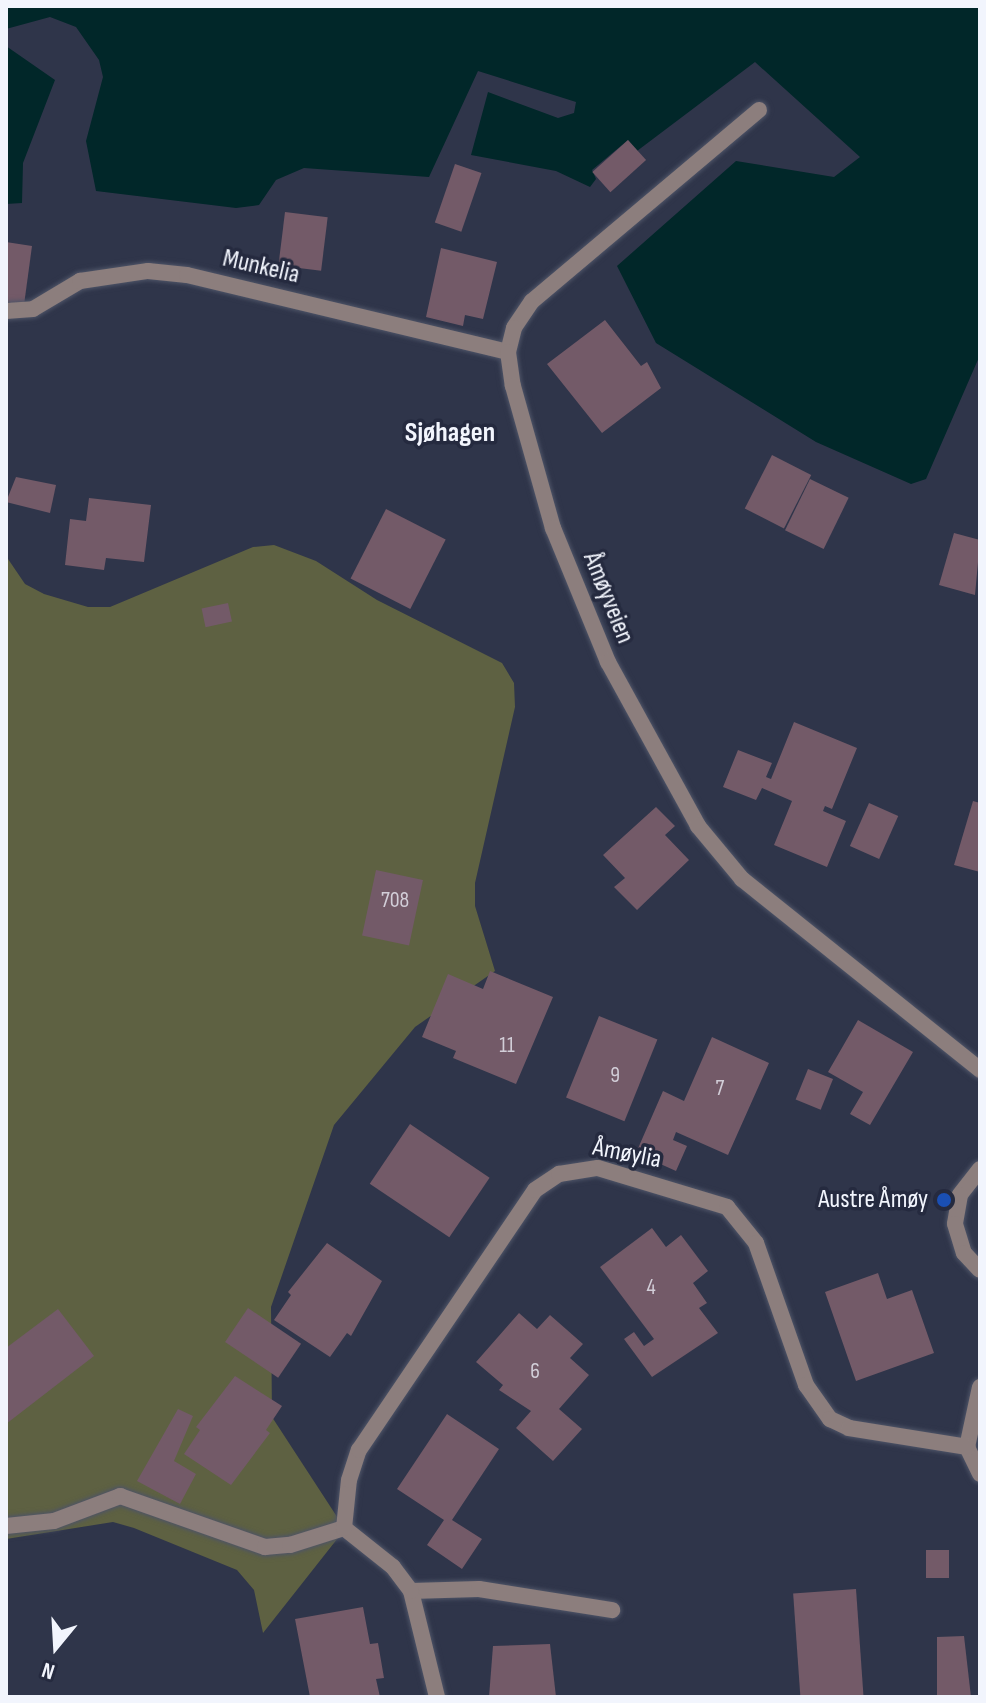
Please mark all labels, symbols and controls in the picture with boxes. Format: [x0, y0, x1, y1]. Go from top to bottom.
street label: Munkelia [220, 243, 302, 291]
district label: Sjøhagen [405, 416, 495, 450]
street label: Åmøyveien [576, 548, 640, 648]
house number: 708 [381, 888, 409, 914]
house number: 11 [499, 1033, 515, 1059]
house number: 9 [610, 1063, 620, 1089]
house number: 7 [716, 1076, 724, 1102]
street label: Åmøylia [590, 1132, 664, 1176]
place label: Austre Åmøy [818, 1184, 928, 1216]
marker: Austre Åmøy [935, 1191, 953, 1209]
house number: 4 [646, 1275, 656, 1301]
house number: 6 [530, 1359, 540, 1385]
north arrow [16, 1607, 96, 1687]
text: N [39, 1656, 58, 1685]

